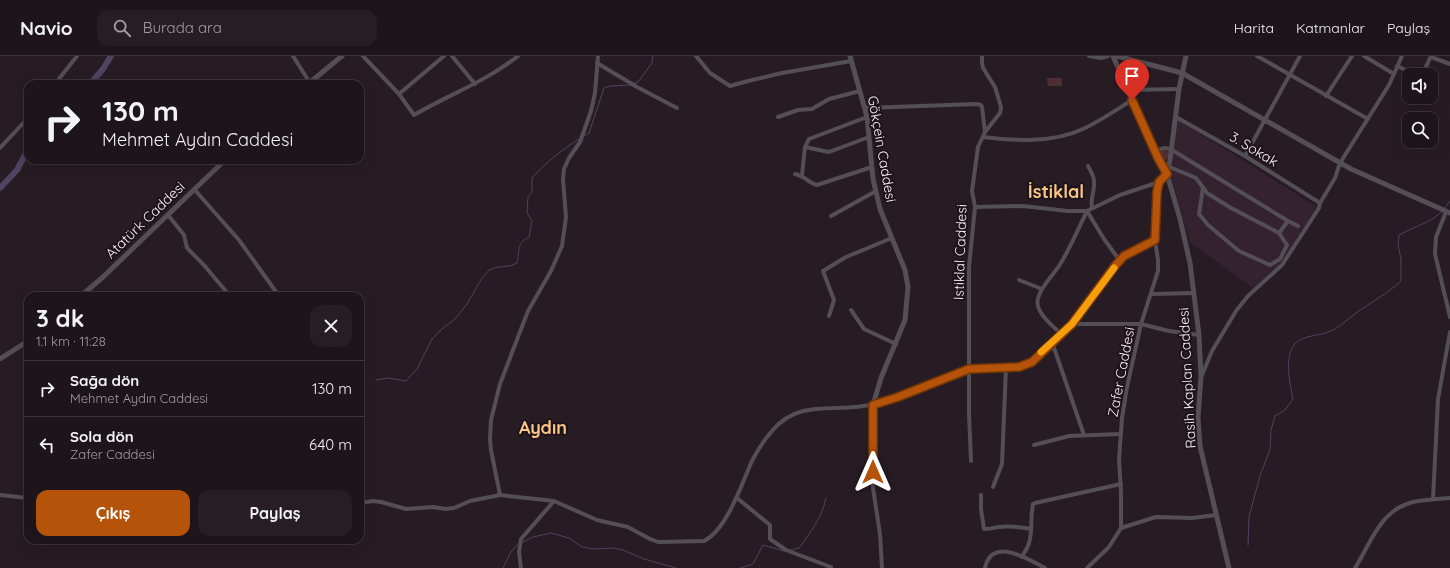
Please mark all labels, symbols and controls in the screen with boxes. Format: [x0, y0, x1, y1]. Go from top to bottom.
search box [97, 10, 377, 46]
text: Navio [20, 16, 73, 40]
icon: search [111, 17, 133, 39]
text: Burada ara [143, 18, 222, 37]
text: Harita [1234, 19, 1274, 37]
text: Katmanlar [1296, 19, 1365, 37]
text: Paylaş [1387, 19, 1430, 37]
pin [1115, 59, 1149, 100]
icon: arrive [1121, 65, 1143, 87]
map controls [1402, 68, 1438, 148]
button: sound [1402, 68, 1438, 104]
text: 130 m [102, 93, 179, 128]
street label: Gökçein Caddesi [864, 94, 900, 204]
icon: right [36, 96, 88, 148]
button: search [1402, 112, 1438, 148]
text: Mehmet Aydın Caddesi [102, 128, 293, 151]
street label: 3. Sokak [1226, 128, 1282, 170]
street label: Atatürk Caddesi [101, 178, 189, 262]
district label: İstiklal [1028, 180, 1084, 203]
street label: Istiklal Caddesi [949, 204, 971, 300]
text: 3 dk [36, 303, 84, 333]
button: close [310, 305, 352, 347]
street label: Rasih Kaplan Caddesi [1174, 307, 1200, 449]
street label: Zafer Caddesi [1103, 326, 1139, 418]
text: 1.1 km · 11:28 [36, 333, 106, 349]
text: Sağa dön [70, 371, 139, 390]
icon: right [36, 378, 58, 400]
text: 130 m [312, 379, 352, 398]
text: Mehmet Aydın Caddesi [70, 390, 208, 406]
district label: Aydın [519, 416, 567, 439]
text: Sola dön [70, 427, 134, 446]
icon: left [36, 434, 58, 456]
text: 640 m [309, 435, 352, 454]
text: Zafer Caddesi [70, 446, 155, 462]
position arrow [852, 451, 894, 493]
button: Çıkış [36, 490, 190, 536]
button: Paylaş [198, 490, 352, 536]

